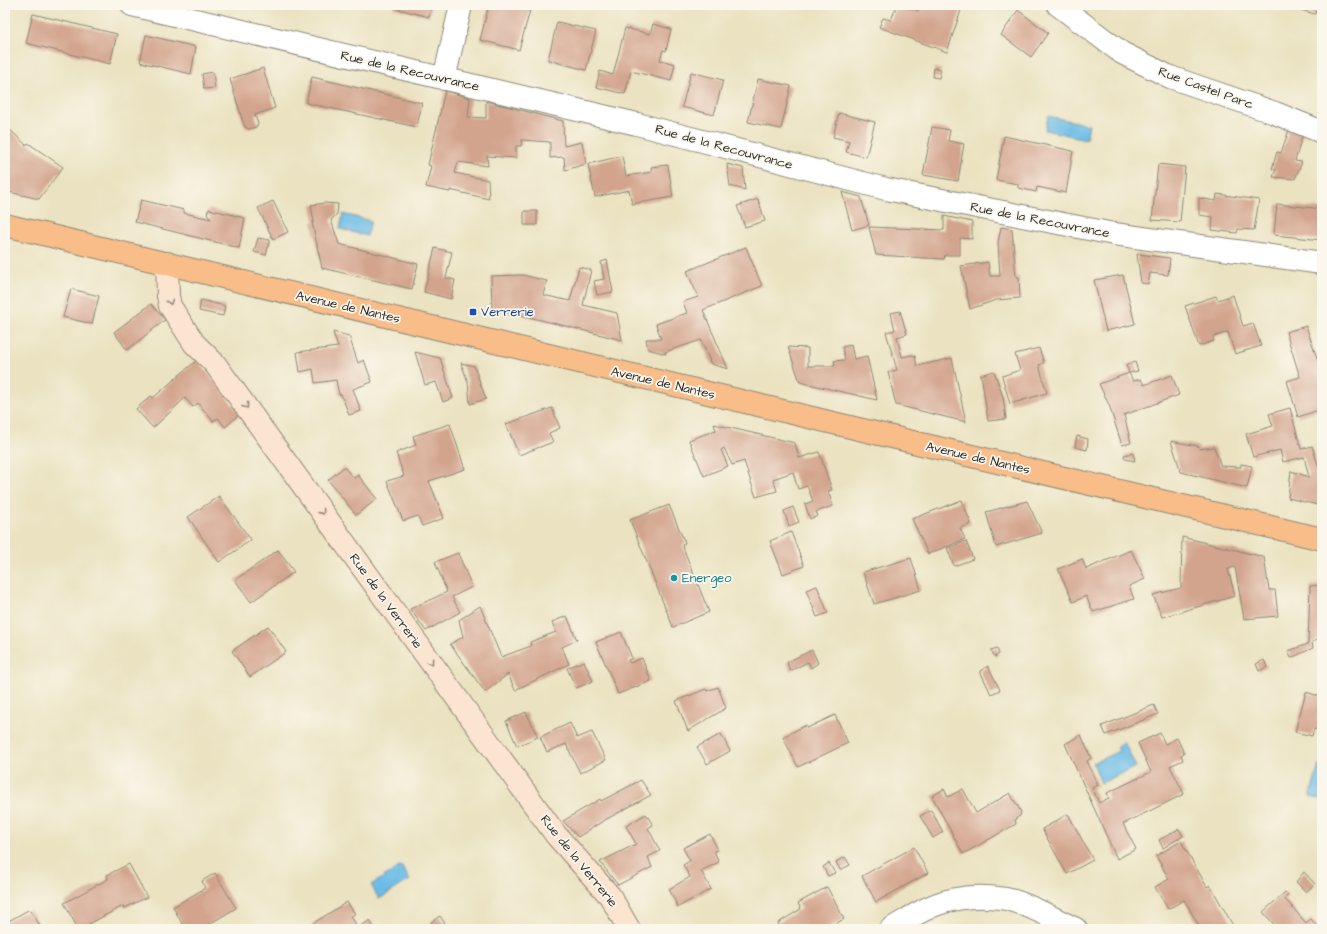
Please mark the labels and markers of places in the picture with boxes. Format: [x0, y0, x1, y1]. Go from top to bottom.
place label: Verrerie [481, 303, 534, 321]
marker: Verrerie [468, 307, 478, 317]
place label: Energeo [682, 569, 732, 588]
marker: Energeo [669, 573, 679, 583]

